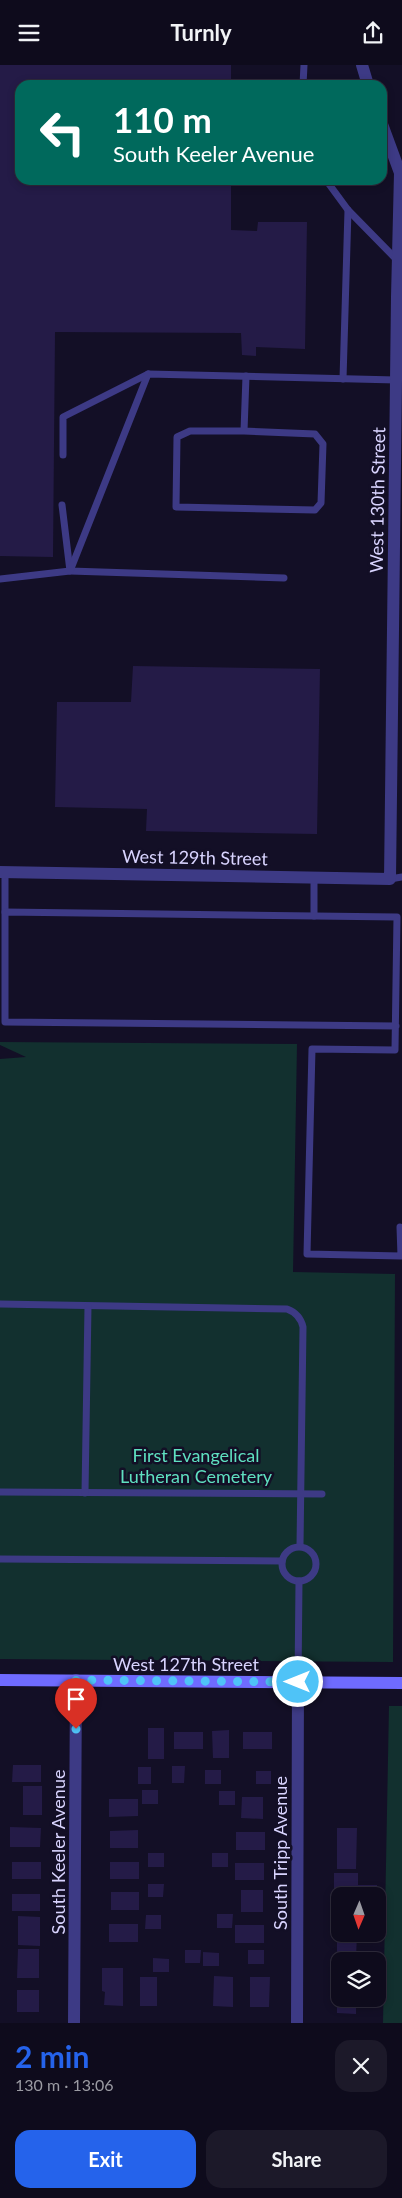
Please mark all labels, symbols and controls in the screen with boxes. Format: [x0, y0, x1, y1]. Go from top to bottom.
icon: menu [15, 19, 43, 47]
text: Turnly [170, 19, 232, 46]
icon: share [359, 19, 387, 47]
text: 110 m [113, 98, 212, 140]
icon: left [30, 100, 95, 165]
text: South Keeler Avenue [113, 140, 314, 167]
street label: West 130th Street [365, 426, 389, 573]
street label: West 129th Street [122, 845, 269, 869]
park label: First Evangelical Lutheran Cemetery [120, 1444, 273, 1487]
street label: West 127th Street [113, 1653, 259, 1675]
position arrow [271, 1655, 323, 1707]
pin [55, 1678, 97, 1729]
icon: arrive [62, 1685, 90, 1713]
street label: South Keeler Avenue [47, 1770, 69, 1934]
street label: South Tripp Avenue [269, 1776, 291, 1930]
north arrow [331, 1887, 386, 1943]
map controls [331, 1887, 386, 2007]
button: layers [331, 1952, 386, 2007]
text: 2 min [15, 2038, 89, 2074]
button: close [335, 2040, 387, 2092]
text: 130 m · 13:06 [15, 2075, 114, 2094]
button: Exit [15, 2130, 196, 2188]
button: Share [206, 2130, 387, 2188]

